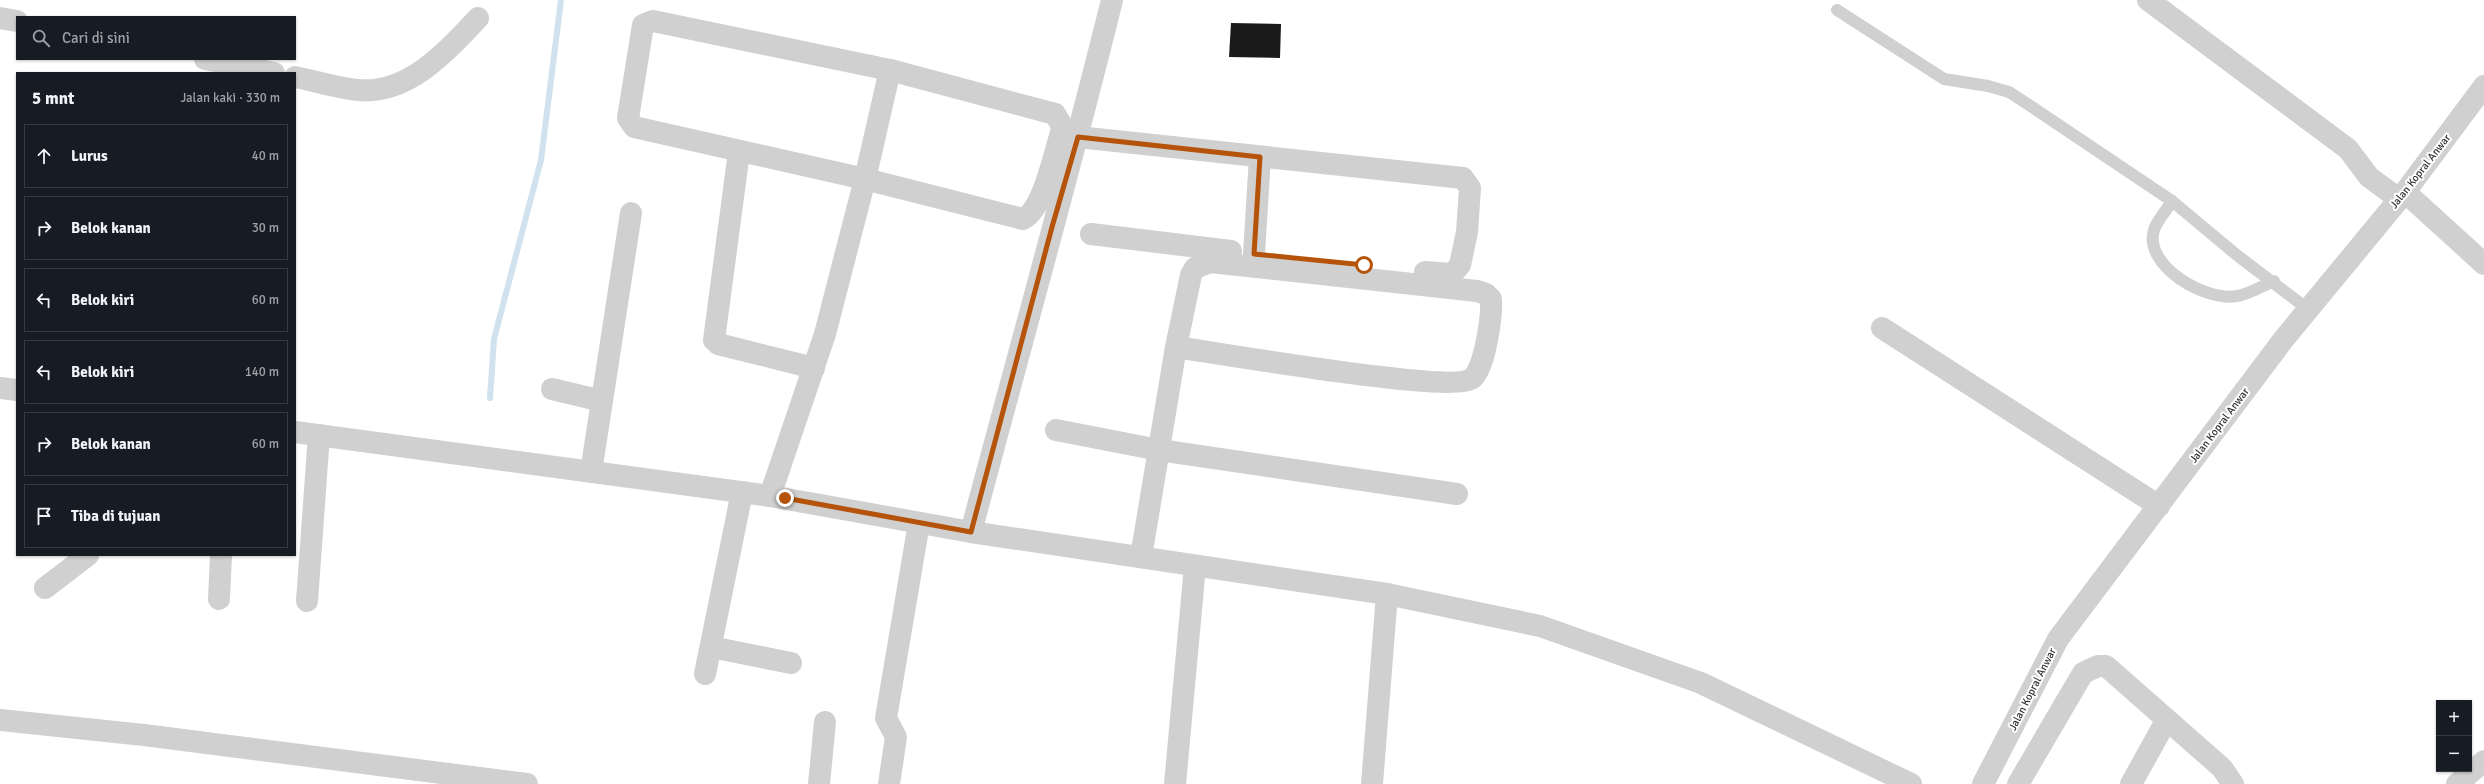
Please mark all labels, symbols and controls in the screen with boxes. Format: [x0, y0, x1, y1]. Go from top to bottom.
search box [16, 16, 296, 60]
icon: search [30, 27, 52, 49]
text: Cari di sini [62, 29, 130, 47]
text: 5 mnt [32, 88, 74, 109]
text: Jalan kaki · 330 m [181, 90, 280, 106]
street label: Jalan Kopral Anwar [2387, 132, 2453, 211]
icon: ahead [33, 145, 55, 167]
text: Lurus [71, 147, 108, 165]
text: 40 m [252, 148, 279, 164]
icon: right [33, 217, 55, 239]
text: Belok kanan [71, 219, 151, 237]
text: 30 m [252, 220, 279, 236]
route start [1355, 256, 1373, 274]
icon: left [33, 289, 55, 311]
text: Belok kiri [71, 291, 134, 309]
text: 60 m [252, 292, 279, 308]
icon: left [33, 361, 55, 383]
text: Belok kiri [71, 363, 134, 381]
text: 140 m [245, 364, 279, 380]
street label: Jalan Kopral Anwar [2187, 385, 2252, 465]
icon: right [33, 433, 55, 455]
text: Belok kanan [71, 435, 151, 453]
text: 60 m [252, 436, 279, 452]
route end [776, 489, 794, 507]
icon: arrive [33, 505, 55, 527]
text: Tiba di tujuan [71, 507, 161, 525]
street label: Jalan Kopral Anwar [2006, 646, 2059, 733]
map controls [2436, 700, 2472, 772]
button: + [2436, 700, 2472, 736]
button: − [2436, 736, 2472, 772]

